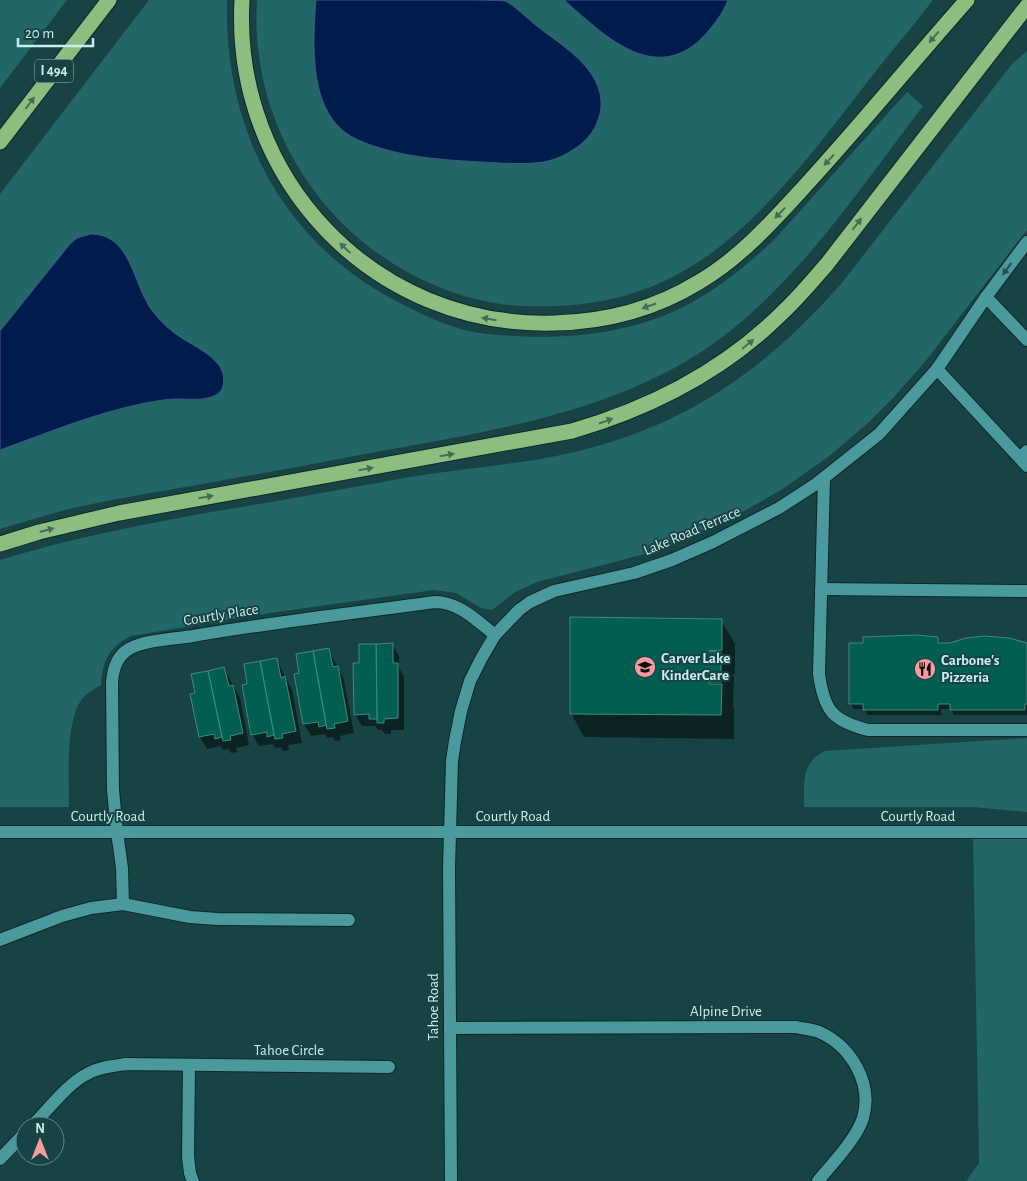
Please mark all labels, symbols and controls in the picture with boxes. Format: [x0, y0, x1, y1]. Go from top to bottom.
scale bar [18, 15, 92, 47]
text: 20 m [25, 26, 54, 41]
one-way arrow [929, 30, 940, 43]
road number: I 494 [35, 59, 73, 82]
one-way arrow [24, 97, 35, 110]
one-way arrow [823, 154, 835, 166]
one-way arrow [775, 207, 787, 219]
one-way arrow [852, 218, 863, 231]
one-way arrow [339, 242, 351, 254]
one-way arrow [1002, 263, 1012, 276]
one-way arrow [642, 302, 657, 310]
one-way arrow [481, 314, 497, 322]
one-way arrow [741, 338, 754, 349]
one-way arrow [598, 417, 613, 424]
one-way arrow [439, 450, 455, 458]
one-way arrow [358, 465, 374, 473]
one-way arrow [198, 493, 214, 501]
street label: Lake Road Terrace [641, 504, 743, 558]
one-way arrow [39, 526, 54, 534]
street label: Courtly Place [182, 602, 260, 628]
place label: Carver Lake KinderCare [661, 651, 730, 683]
place label: Carbone's Pizzeria [941, 653, 1000, 685]
school or university icon: Carver Lake KinderCare [633, 655, 657, 679]
restaurant icon: Carbone's Pizzeria [913, 657, 937, 681]
street label: Courtly Road [71, 809, 145, 824]
street label: Courtly Road [476, 809, 550, 824]
street label: Courtly Road [881, 809, 955, 824]
street label: Tahoe Road [426, 973, 441, 1041]
street label: Alpine Drive [690, 1004, 762, 1019]
street label: Tahoe Circle [254, 1043, 324, 1058]
north arrow [15, 1116, 65, 1166]
text: N [35, 1122, 45, 1136]

